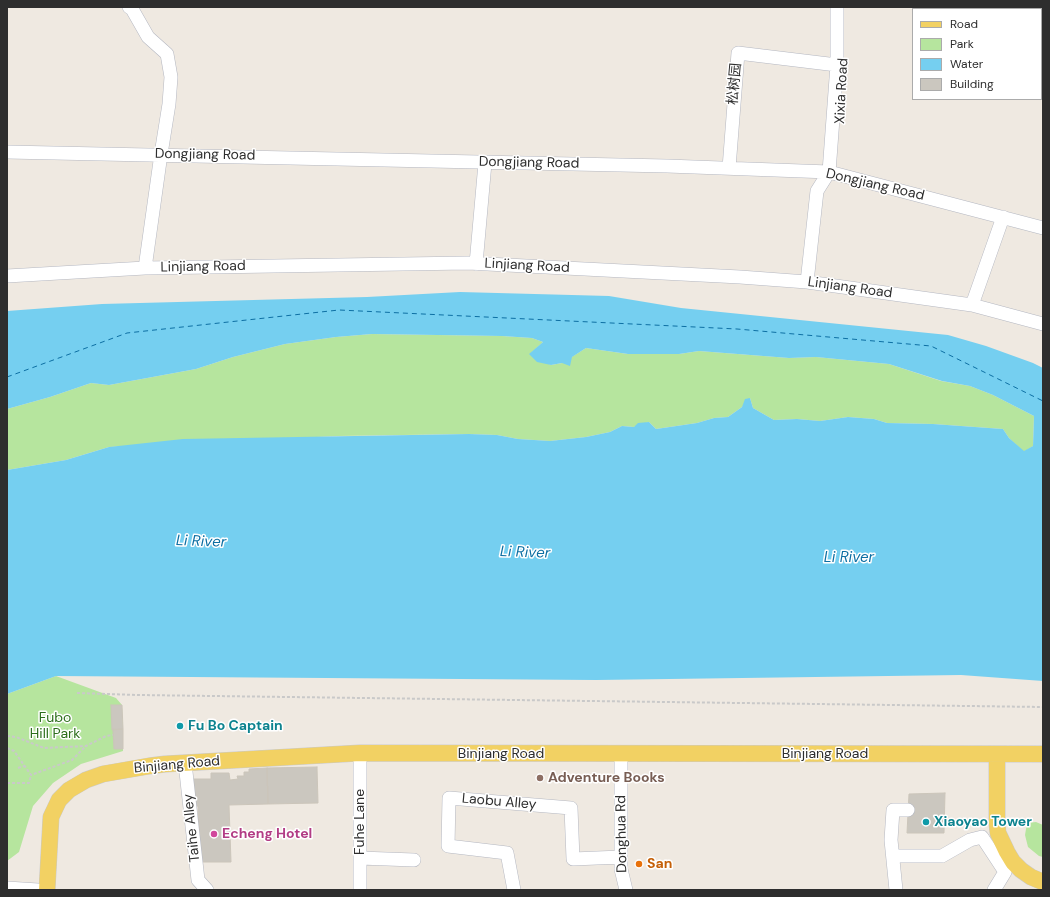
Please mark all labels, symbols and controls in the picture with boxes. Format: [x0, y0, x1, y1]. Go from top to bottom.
legend [912, 8, 1042, 100]
text: Road [950, 16, 978, 32]
text: Park [950, 36, 974, 52]
text: Water [950, 56, 983, 72]
street label: Xixia Road [832, 58, 852, 124]
street label: 松树园 [725, 62, 745, 106]
text: Building [950, 76, 994, 92]
street label: Dongjiang Road [155, 146, 255, 164]
street label: Dongjiang Road [479, 154, 579, 172]
street label: Dongjiang Road [824, 165, 926, 205]
street label: Linjiang Road [484, 255, 570, 277]
street label: Linjiang Road [160, 258, 246, 276]
street label: Linjiang Road [807, 274, 893, 302]
water label: Li River [176, 532, 226, 552]
water label: Li River [500, 543, 550, 563]
water label: Li River [824, 549, 874, 567]
park label: Fubo Hill Park [30, 710, 80, 742]
place label: Fu Bo Captain [188, 718, 283, 734]
marker: Fu Bo Captain [175, 721, 185, 731]
street label: Binjiang Road [458, 746, 544, 762]
street label: Binjiang Road [782, 746, 868, 762]
street label: Binjiang Road [133, 753, 221, 777]
place label: Adventure Books [548, 770, 665, 786]
marker: Adventure Books [535, 773, 545, 783]
street label: Fuhe Lane [352, 789, 368, 855]
street label: Laobu Alley [461, 790, 537, 814]
street label: Taihe Alley [180, 793, 204, 863]
street label: Donghua Rd [613, 795, 631, 873]
place label: Xiaoyao Tower [934, 814, 1032, 830]
marker: Xiaoyao Tower [921, 817, 931, 827]
place label: Echeng Hotel [222, 826, 312, 842]
marker: Echeng Hotel [209, 829, 219, 839]
place label: San [647, 856, 672, 872]
marker: San [634, 859, 644, 869]

